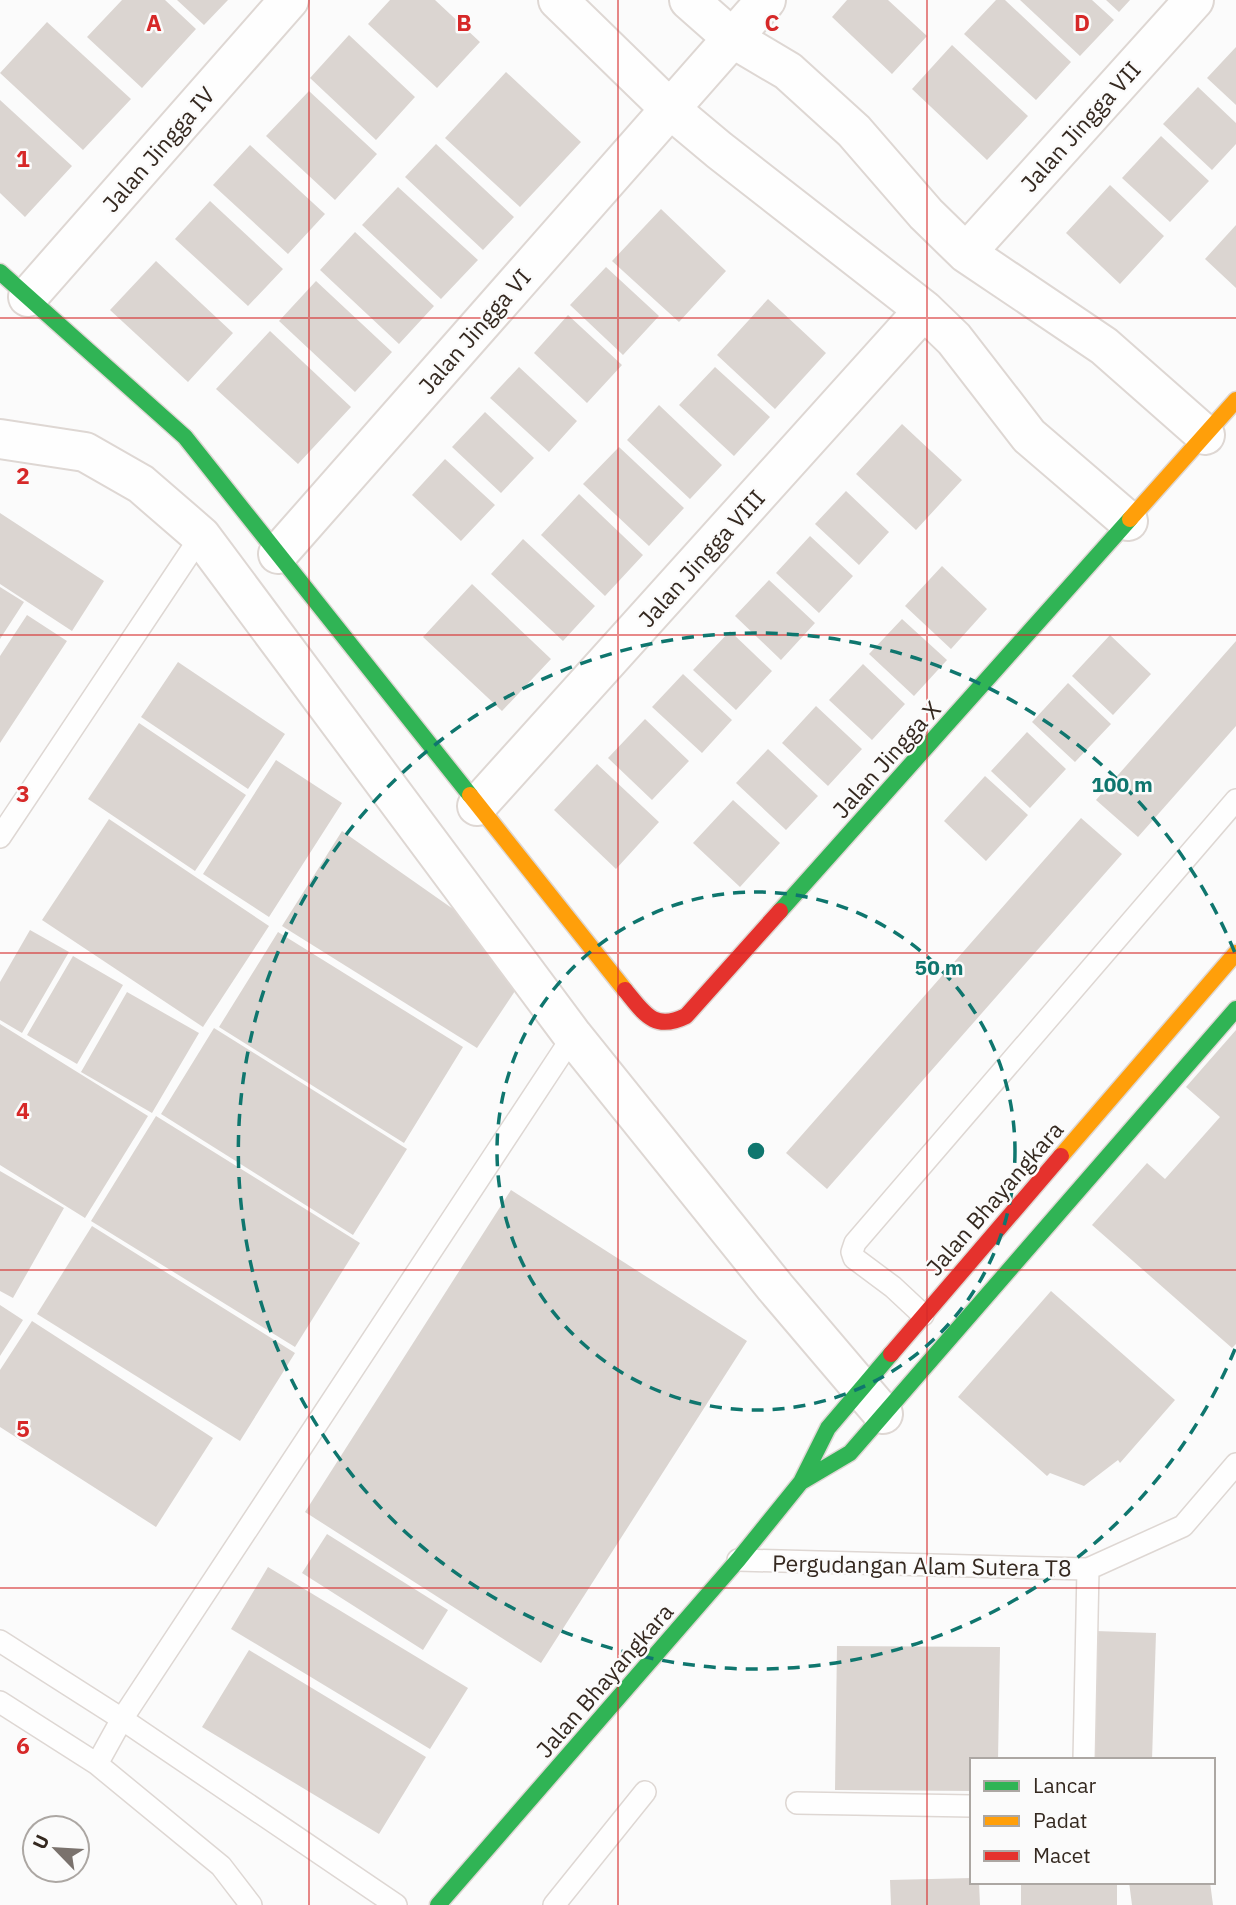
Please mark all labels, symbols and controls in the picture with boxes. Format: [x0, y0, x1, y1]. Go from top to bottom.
text: A [146, 7, 162, 37]
text: B [456, 7, 472, 37]
text: C [765, 7, 780, 37]
text: D [1074, 7, 1090, 37]
street label: Jalan Jingga VII [1013, 54, 1147, 198]
street label: Jalan Jingga IV [95, 80, 221, 218]
text: 1 [16, 143, 30, 173]
street label: Jalan Jingga VI [411, 262, 537, 400]
text: 2 [16, 460, 30, 490]
street label: Jalan Jingga VIII [631, 483, 771, 633]
street label: Jalan Jingga X [825, 694, 947, 824]
text: 100 m [1091, 770, 1153, 798]
text: 3 [16, 778, 30, 808]
text: 50 m [915, 953, 963, 981]
text: 4 [16, 1095, 30, 1125]
street label: Jalan Bhayangkara [919, 1115, 1069, 1281]
centre of rings [744, 1139, 768, 1163]
text: 5 [16, 1413, 30, 1443]
street label: Pergudangan Alam Sutera T8 [772, 1547, 1072, 1583]
street label: Jalan Bhayangkara [529, 1597, 679, 1763]
text: 6 [16, 1730, 30, 1760]
legend [970, 1758, 1215, 1884]
text: Lancar [1033, 1771, 1096, 1799]
text: Padat [1033, 1806, 1088, 1834]
north arrow [21, 1814, 91, 1884]
text: U [27, 1831, 54, 1853]
text: Macet [1033, 1841, 1091, 1869]

